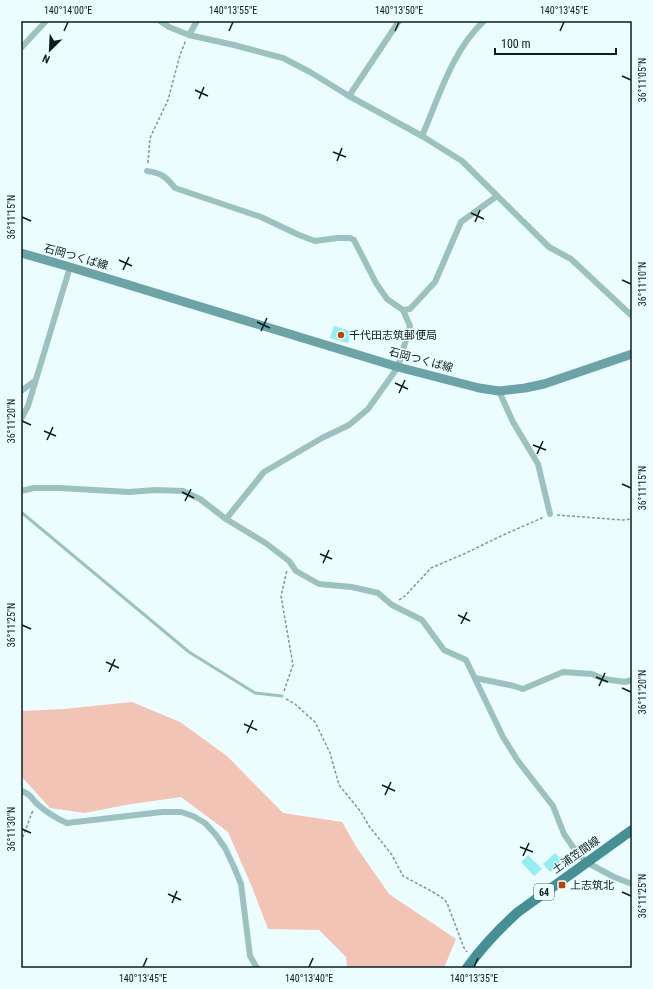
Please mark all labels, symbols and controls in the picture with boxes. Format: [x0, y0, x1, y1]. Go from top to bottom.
text: 140°14'00"E [44, 5, 92, 16]
text: 140°13'55"E [209, 5, 257, 16]
text: 140°13'50"E [375, 5, 423, 16]
text: 140°13'45"E [540, 5, 588, 16]
north arrow [30, 30, 70, 70]
scale bar [495, 30, 616, 56]
text: 100 m [501, 37, 531, 51]
text: N [40, 51, 52, 66]
text: 36°11'05"N [637, 58, 648, 102]
text: 36°11'15"N [6, 195, 17, 239]
street label: 石岡つくば線 [42, 242, 110, 272]
text: 36°11'10"N [637, 262, 648, 306]
place label: 千代田志筑郵便局 [349, 329, 437, 342]
marker: 千代田志筑郵便局 [336, 330, 346, 340]
street label: 石岡つくば線 [387, 345, 455, 375]
text: 36°11'20"N [6, 399, 17, 443]
text: 36°11'15"N [637, 466, 648, 510]
text: 36°11'25"N [6, 603, 17, 647]
text: 36°11'20"N [637, 670, 648, 714]
text: 36°11'30"N [6, 807, 17, 851]
street label: 土浦笠間線 [550, 834, 602, 876]
text: 36°11'25"N [637, 874, 648, 918]
place label: 上志筑北 [570, 879, 614, 892]
marker: 上志筑北 [557, 880, 567, 890]
road number: 64 [534, 884, 554, 900]
text: 140°13'45"E [119, 973, 167, 984]
text: 140°13'40"E [285, 973, 333, 984]
text: 140°13'35"E [450, 973, 498, 984]

